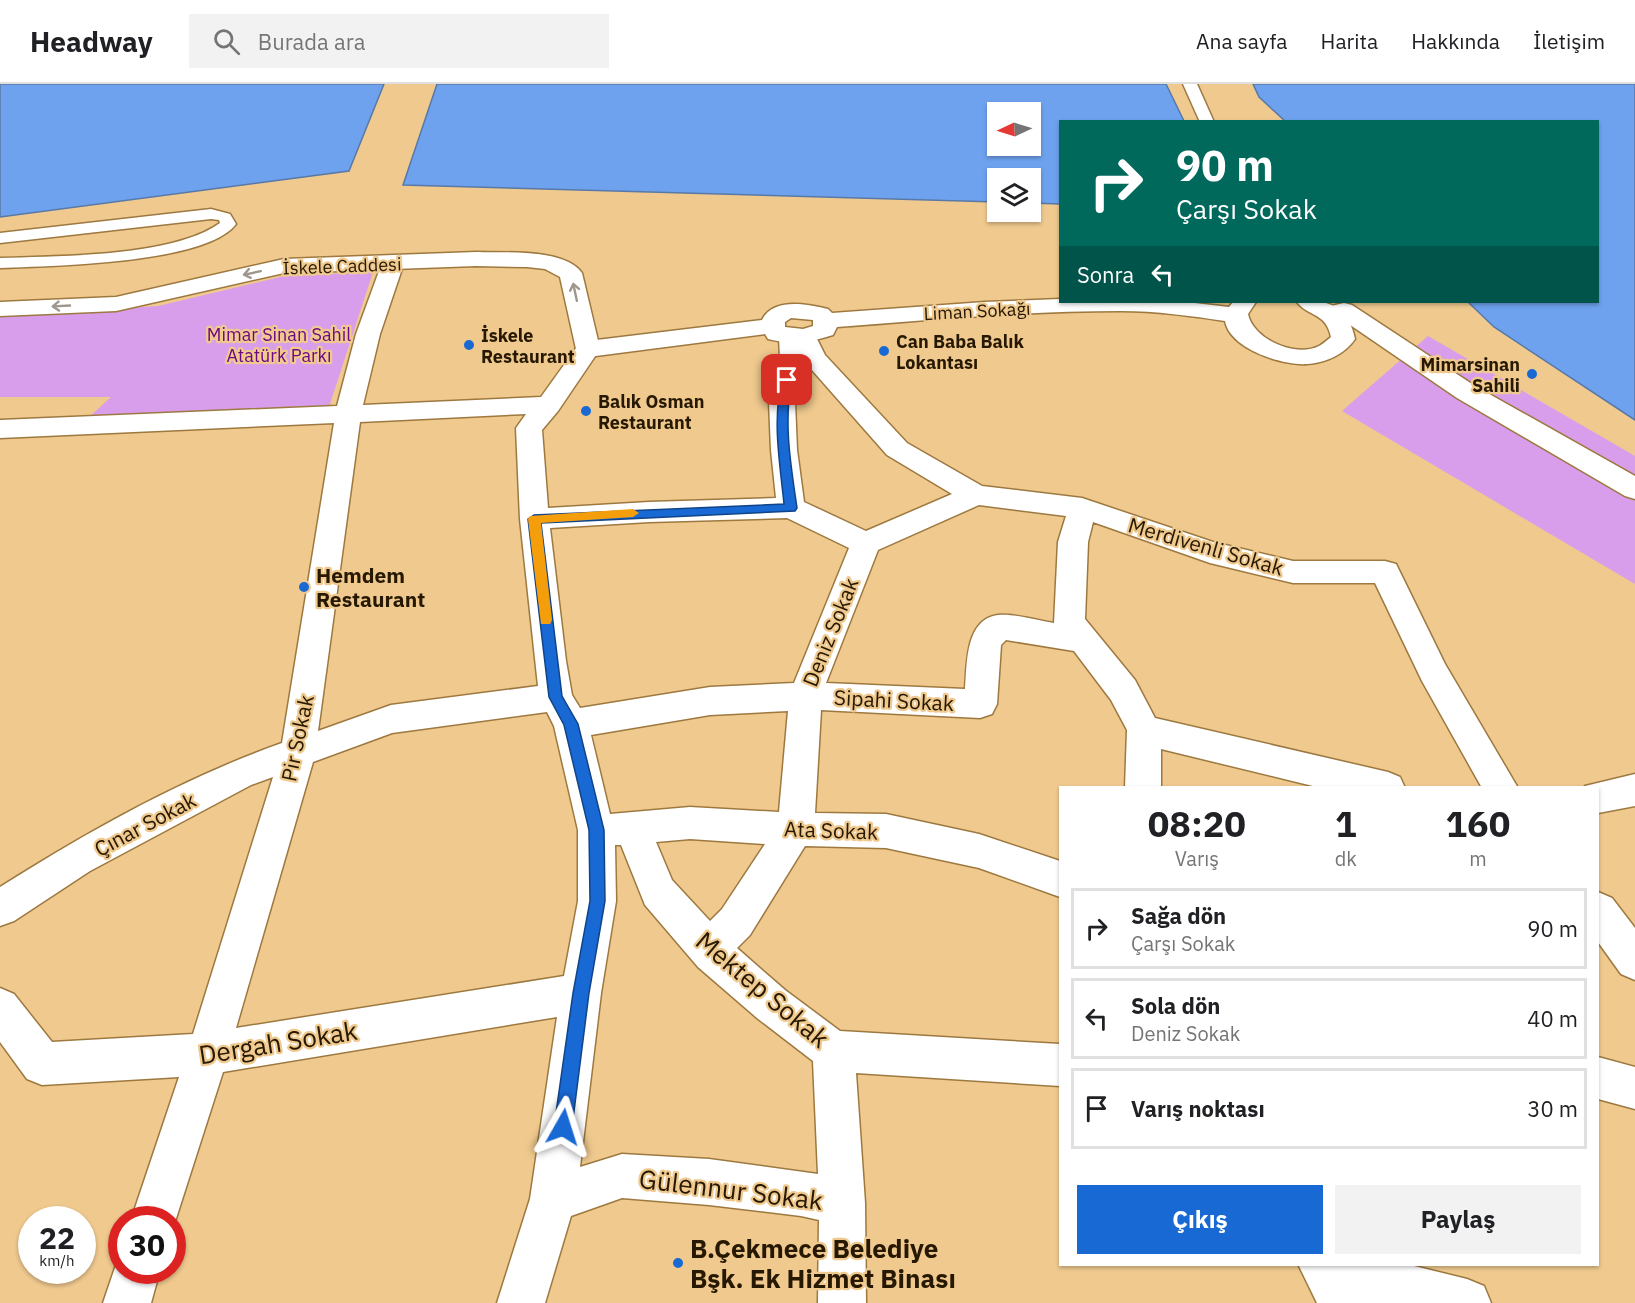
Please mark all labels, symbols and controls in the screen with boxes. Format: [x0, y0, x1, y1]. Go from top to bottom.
search box [189, 14, 609, 68]
text: Headway [30, 23, 153, 60]
icon: search [210, 25, 243, 58]
text: Burada ara [258, 27, 366, 56]
text: Ana sayfa [1196, 27, 1288, 55]
text: Harita [1321, 27, 1378, 55]
text: Hakkında [1411, 27, 1500, 55]
text: İletişim [1533, 27, 1605, 55]
north arrow [987, 102, 1041, 156]
map controls [987, 102, 1041, 222]
text: 90 m [1176, 138, 1274, 193]
icon: right [1077, 144, 1155, 222]
button: layers [987, 168, 1041, 222]
text: Çarşı Sokak [1176, 191, 1317, 226]
street label: İskele Caddesi [282, 252, 402, 280]
icon: left [1146, 258, 1179, 291]
text: Sonra [1077, 260, 1134, 289]
one-way arrow [243, 268, 262, 279]
one-way arrow [569, 283, 581, 302]
street label: Liman Sokağı [923, 297, 1031, 325]
one-way arrow [51, 301, 71, 312]
park label: Mimar Sinan Sahil Atatürk Parkı [207, 323, 351, 367]
place label: İskele Restaurant [481, 324, 575, 368]
place label: Can Baba Balık Lokantası [896, 330, 1024, 374]
marker: İskele Restaurant [462, 338, 476, 352]
marker: Can Baba Balık Lokantası [877, 344, 891, 358]
place label: Mimarsinan Sahili [1421, 353, 1520, 397]
pin [761, 354, 812, 405]
icon: arrive [770, 363, 803, 396]
marker: Mimarsinan Sahili [1525, 367, 1539, 381]
place label: Balık Osman Restaurant [598, 390, 704, 434]
marker: Balık Osman Restaurant [579, 404, 593, 418]
street label: Merdivenli Sokak [1125, 510, 1287, 582]
place label: Hemdem Restaurant [316, 561, 425, 613]
street label: Deniz Sokak [796, 574, 864, 690]
marker: Hemdem Restaurant [297, 580, 311, 594]
street label: Sipahi Sokak [833, 683, 955, 717]
street label: Pir Sokak [274, 692, 320, 784]
street label: Çınar Sokak [89, 786, 201, 862]
text: 08:20 [1148, 800, 1246, 847]
text: 1 [1335, 800, 1357, 847]
text: 160 [1445, 800, 1510, 847]
street label: Ata Sokak [783, 814, 879, 846]
text: Varış [1175, 845, 1219, 872]
text: dk [1335, 845, 1357, 872]
text: m [1469, 845, 1487, 872]
text: Sağa dön [1131, 901, 1226, 930]
icon: right [1080, 912, 1113, 945]
text: 90 m [1527, 914, 1578, 943]
street label: Mektep Sokak [689, 923, 837, 1055]
text: Çarşı Sokak [1131, 930, 1235, 957]
text: Sola dön [1131, 991, 1220, 1020]
icon: left [1080, 1002, 1113, 1035]
text: 40 m [1527, 1004, 1578, 1033]
street label: Dergah Sokak [196, 1013, 360, 1071]
text: Deniz Sokak [1131, 1020, 1240, 1047]
icon: arrive [1080, 1092, 1113, 1125]
text: Varış noktası [1131, 1094, 1265, 1123]
text: 30 m [1527, 1094, 1578, 1123]
position arrow [531, 1095, 595, 1159]
street label: Gülennur Sokak [637, 1161, 825, 1217]
button: Çıkış [1077, 1185, 1323, 1254]
button: Paylaş [1335, 1185, 1581, 1254]
speed limit sign: 30 [108, 1206, 186, 1284]
text: 22 [39, 1218, 75, 1257]
place label: B.Çekmece Belediye Bşk. Ek Hizmet Binası [690, 1231, 956, 1295]
text: km/h [39, 1251, 75, 1270]
marker: B.Çekmece Belediye Bşk. Ek Hizmet Binası [671, 1256, 685, 1270]

